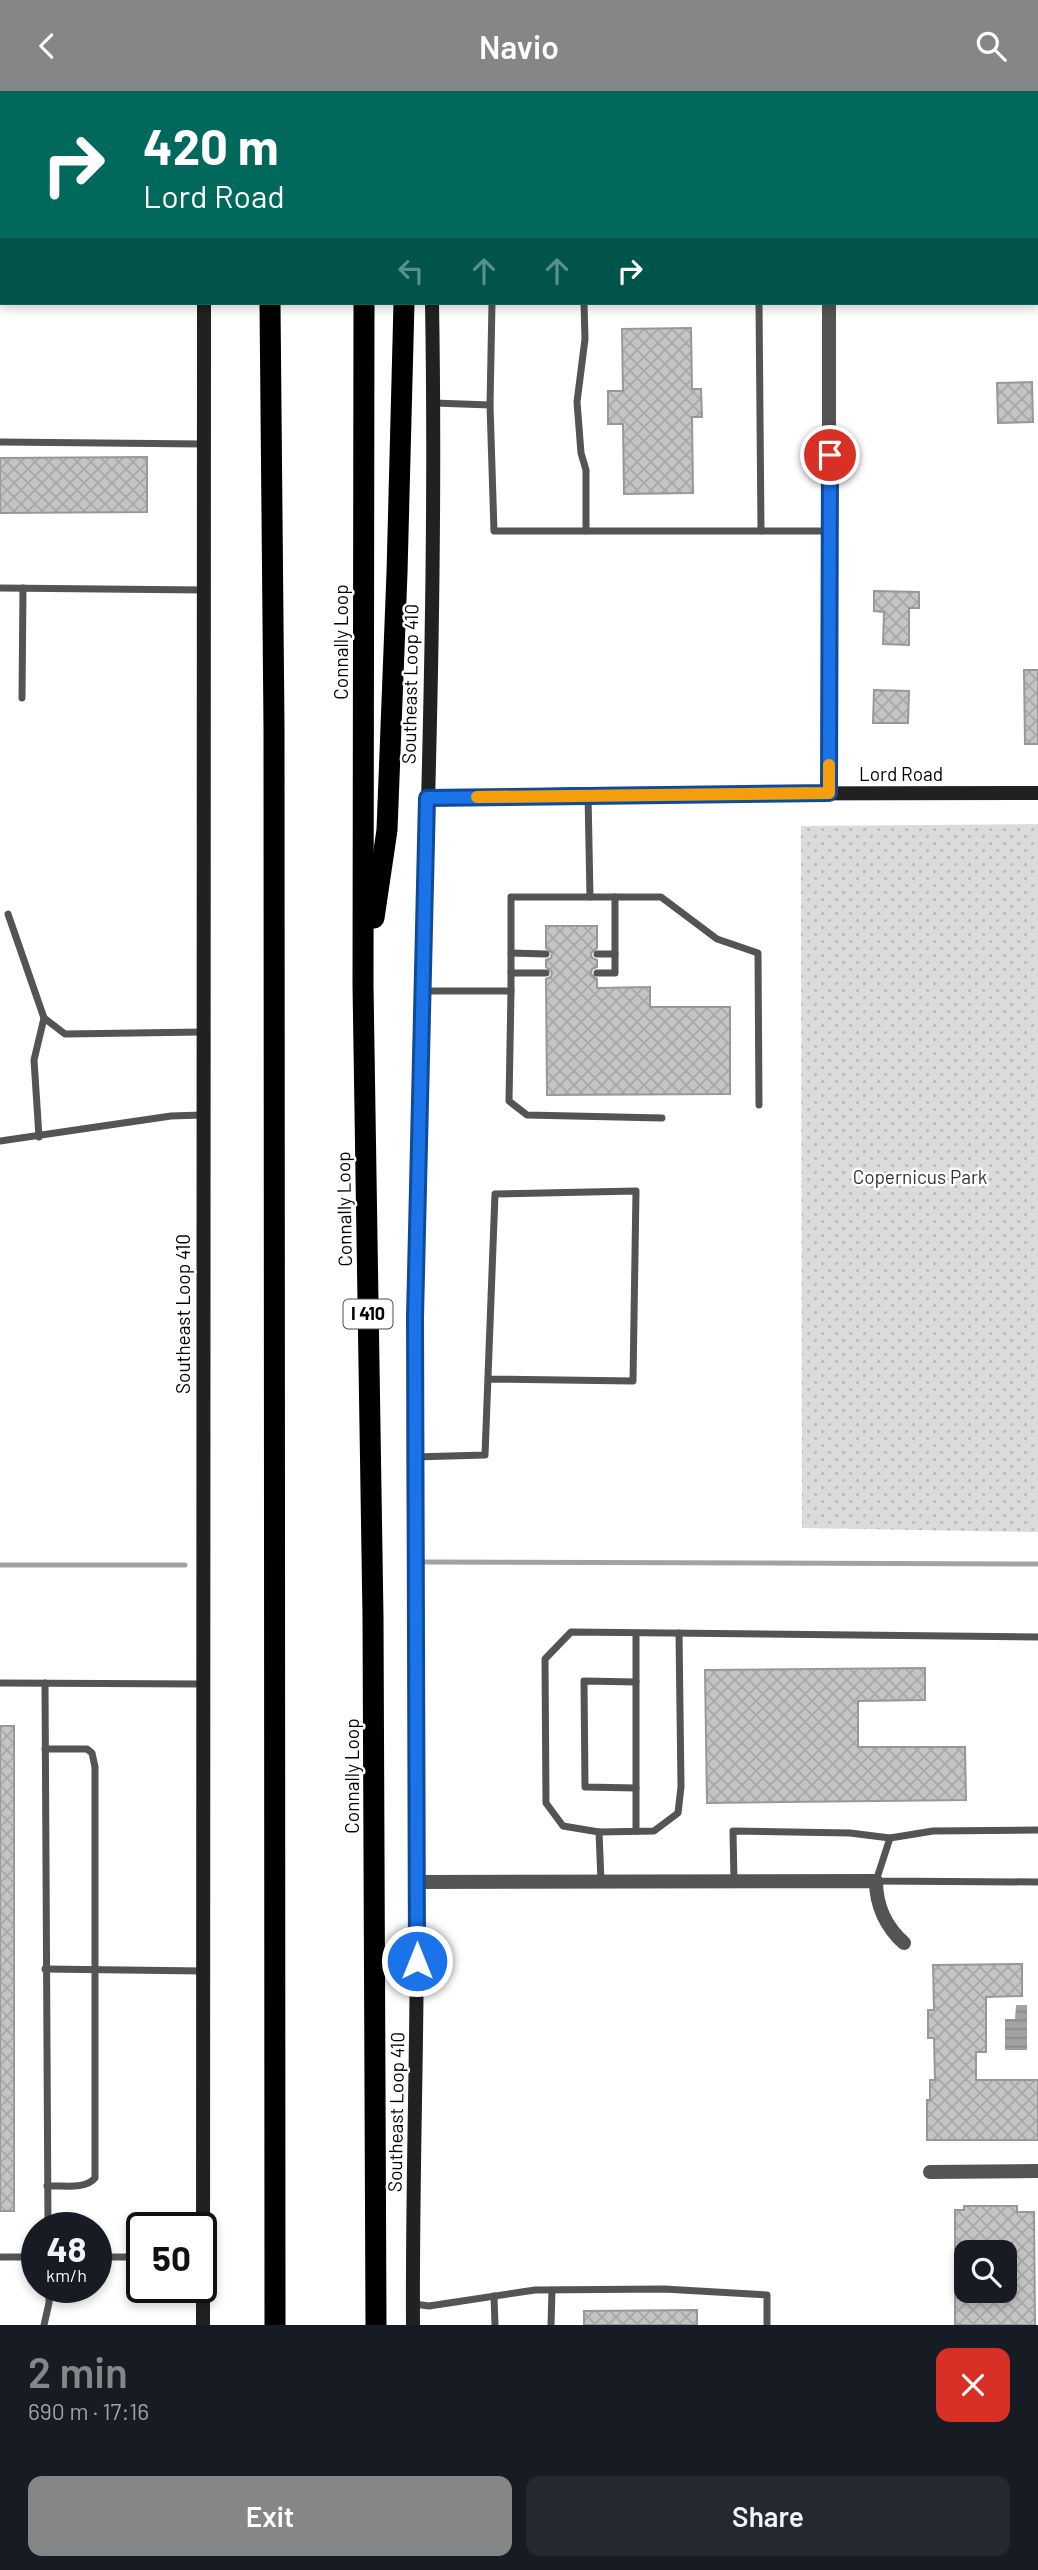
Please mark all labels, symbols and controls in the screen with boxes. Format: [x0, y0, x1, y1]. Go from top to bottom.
icon: back [28, 27, 66, 65]
text: Navio [479, 27, 559, 65]
icon: search [972, 27, 1010, 65]
text: 420 m [143, 116, 279, 175]
icon: right [28, 119, 119, 210]
text: Lord Road [143, 176, 285, 214]
icon: left [392, 252, 430, 290]
icon: ahead [465, 252, 503, 290]
icon: ahead [538, 252, 576, 290]
icon: right [611, 252, 649, 290]
pin [800, 425, 860, 485]
icon: arrive [811, 436, 849, 474]
street label: Connally Loop [329, 584, 352, 700]
street label: Southeast Loop 410 [397, 604, 422, 764]
street label: Lord Road [859, 762, 943, 785]
street label: Connally Loop [331, 1151, 356, 1267]
park label: Copernicus Park [853, 1165, 987, 1188]
street label: Southeast Loop 410 [171, 1234, 194, 1394]
road number: I 410 [344, 1299, 392, 1329]
street label: Connally Loop [340, 1718, 363, 1834]
position arrow [380, 1924, 454, 1998]
street label: Southeast Loop 410 [383, 2032, 408, 2192]
speed limit sign: 50 [126, 2212, 217, 2303]
text: 48 [46, 2227, 87, 2269]
map controls [954, 2240, 1017, 2303]
button: search [954, 2240, 1017, 2303]
text: km/h [46, 2264, 87, 2286]
text: 2 min [28, 2346, 128, 2396]
button: close [936, 2348, 1010, 2422]
text: 690 m · 17:16 [28, 2397, 149, 2425]
button: Exit [28, 2476, 512, 2556]
button: Share [526, 2476, 1010, 2556]

